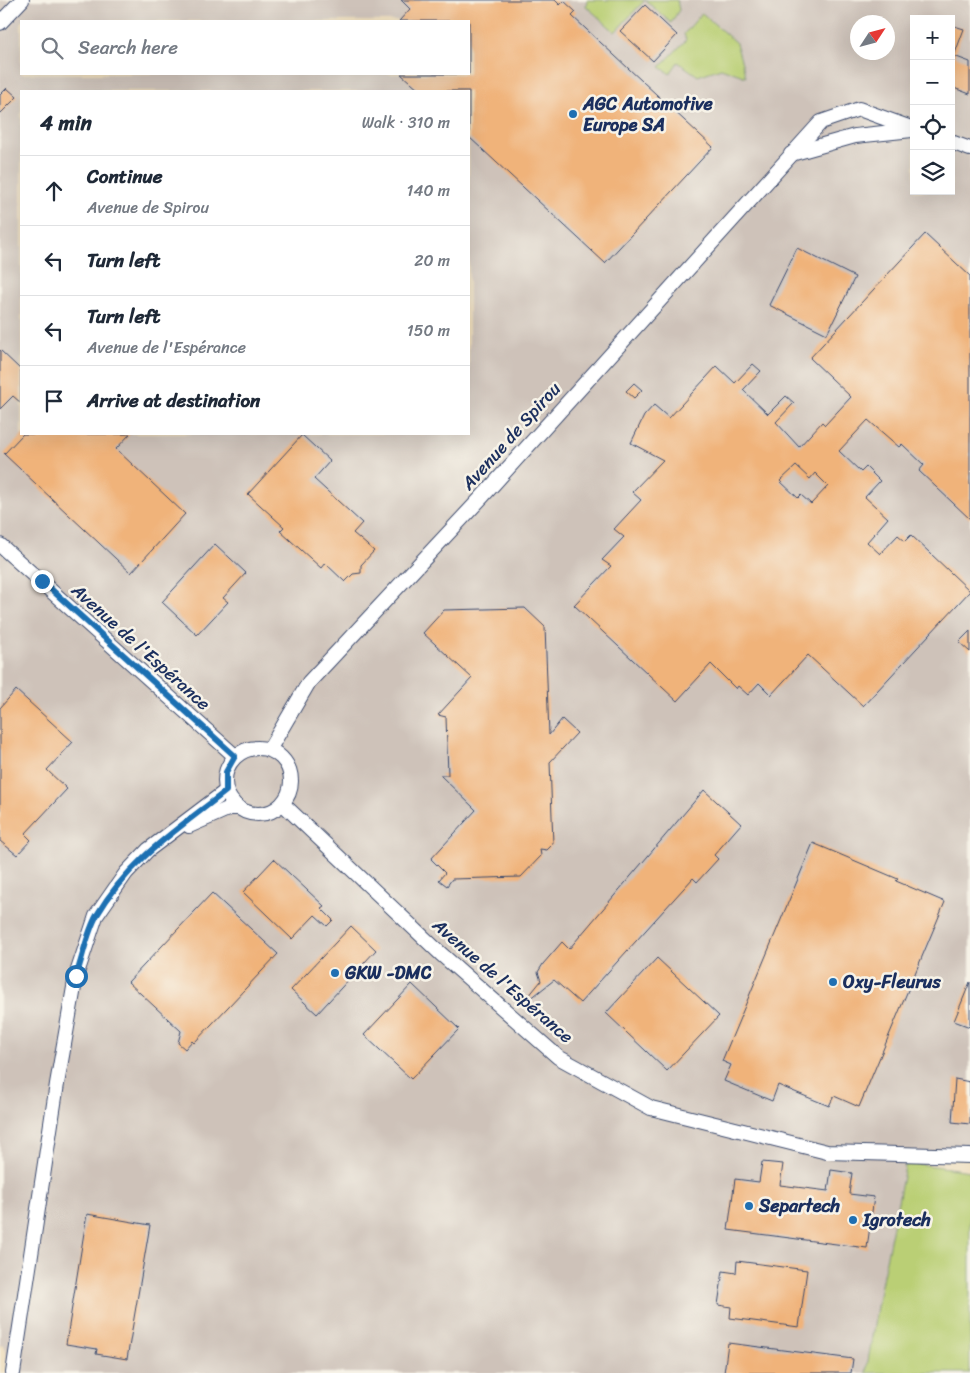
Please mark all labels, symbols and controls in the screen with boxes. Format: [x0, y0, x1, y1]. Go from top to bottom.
north arrow [850, 15, 895, 60]
map controls [910, 15, 955, 195]
button: + [910, 15, 955, 60]
search box [20, 20, 470, 75]
text: Search here [78, 31, 178, 64]
icon: search [38, 34, 66, 62]
button: − [910, 60, 955, 105]
place label: AGC Automotive Europe SA [582, 88, 714, 141]
text: 4 min [40, 104, 92, 142]
button: locate [910, 105, 955, 150]
text: Walk · 310 m [362, 108, 450, 137]
marker: AGC Automotive Europe SA [567, 108, 579, 120]
button: layers [910, 150, 955, 195]
text: Continue [87, 160, 163, 193]
text: 140 m [407, 176, 450, 205]
icon: ahead [40, 177, 68, 205]
text: Avenue de Spirou [87, 193, 209, 222]
text: Turn left [87, 244, 160, 277]
text: 20 m [414, 246, 450, 275]
icon: left [40, 247, 68, 275]
text: Turn left [87, 300, 160, 333]
text: 150 m [407, 316, 450, 345]
icon: left [40, 317, 68, 345]
text: Avenue de l'Espérance [87, 333, 246, 362]
street label: Avenue de Spirou [453, 374, 569, 498]
text: Arrive at destination [87, 384, 260, 417]
icon: arrive [40, 387, 68, 415]
route end [31, 570, 54, 593]
street label: Avenue de l'Espérance [63, 575, 218, 719]
street label: Avenue de l'Espérance [424, 910, 581, 1052]
place label: GKW -DMC [344, 957, 432, 989]
route start [65, 965, 88, 988]
place label: Oxy-Fleurus [843, 966, 941, 998]
marker: GKW -DMC [329, 967, 341, 979]
marker: Oxy-Fleurus [827, 976, 839, 988]
place label: Separtech [758, 1190, 840, 1222]
marker: Separtech [743, 1200, 755, 1212]
place label: Igrotech [862, 1204, 931, 1236]
marker: Igrotech [847, 1214, 859, 1226]

